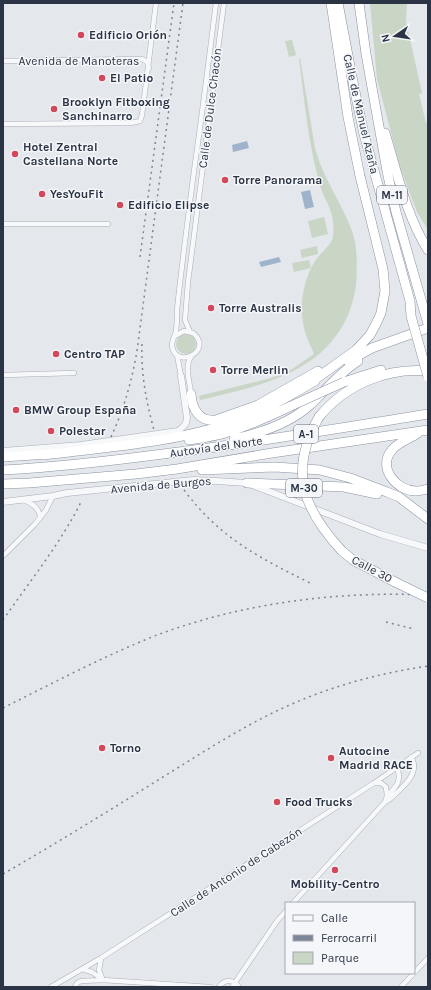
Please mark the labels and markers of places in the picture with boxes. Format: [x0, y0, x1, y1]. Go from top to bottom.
place label: Edificio Orión [89, 28, 167, 42]
marker: Edificio Orión [76, 30, 86, 40]
place label: El Patio [110, 71, 153, 85]
marker: El Patio [97, 73, 107, 83]
place label: Brooklyn Fitboxing Sanchinarro [62, 95, 170, 123]
marker: Brooklyn Fitboxing Sanchinarro [49, 104, 59, 114]
place label: Hotel Zentral Castellana Norte [23, 140, 118, 168]
marker: Hotel Zentral Castellana Norte [10, 149, 20, 159]
place label: Torre Panorama [233, 173, 322, 187]
marker: Torre Panorama [220, 175, 230, 185]
place label: YesYouFit [50, 187, 104, 201]
marker: YesYouFit [37, 189, 47, 199]
place label: Edificio Elipse [128, 198, 209, 212]
marker: Edificio Elipse [115, 200, 125, 210]
place label: Torre Australis [219, 301, 302, 315]
marker: Torre Australis [206, 303, 216, 313]
place label: Centro TAP [64, 347, 125, 361]
marker: Centro TAP [51, 349, 61, 359]
place label: Torre Merlin [221, 363, 289, 377]
marker: Torre Merlin [208, 365, 218, 375]
place label: BMW Group España [24, 403, 136, 417]
marker: BMW Group España [11, 405, 21, 415]
place label: Polestar [59, 424, 106, 438]
marker: Polestar [46, 426, 56, 436]
place label: Torno [110, 741, 141, 755]
marker: Torno [97, 743, 107, 753]
place label: Autocine Madrid RACE [339, 744, 413, 772]
marker: Autocine Madrid RACE [326, 753, 336, 763]
place label: Food Trucks [285, 795, 353, 809]
marker: Food Trucks [272, 797, 282, 807]
marker: Mobility-Centro [330, 865, 340, 875]
place label: Mobility-Centro [290, 877, 380, 891]

